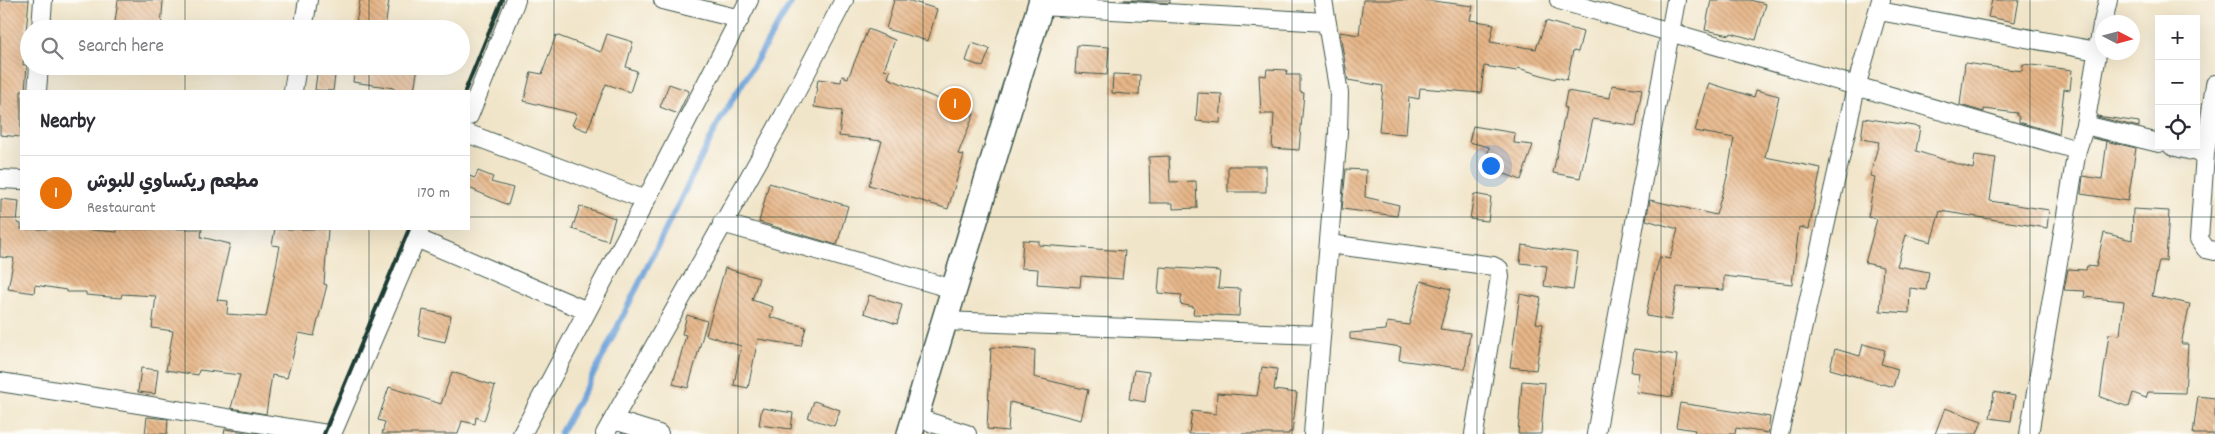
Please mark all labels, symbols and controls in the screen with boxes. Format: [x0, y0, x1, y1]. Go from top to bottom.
north arrow [2095, 15, 2140, 60]
map controls [2155, 15, 2200, 150]
button: + [2155, 15, 2200, 60]
search box [20, 20, 470, 75]
icon: search [38, 34, 66, 62]
text: Search here [78, 34, 164, 61]
button: − [2155, 60, 2200, 105]
pin: 1 [939, 85, 971, 123]
button: locate [2155, 105, 2200, 150]
text: Nearby [40, 108, 95, 138]
your location [1478, 153, 1504, 179]
text: مطعم ريكساوي للبوش [87, 170, 259, 197]
text: 1 [54, 182, 58, 205]
text: 170 m [417, 182, 450, 205]
text: Restaurant [87, 197, 156, 220]

